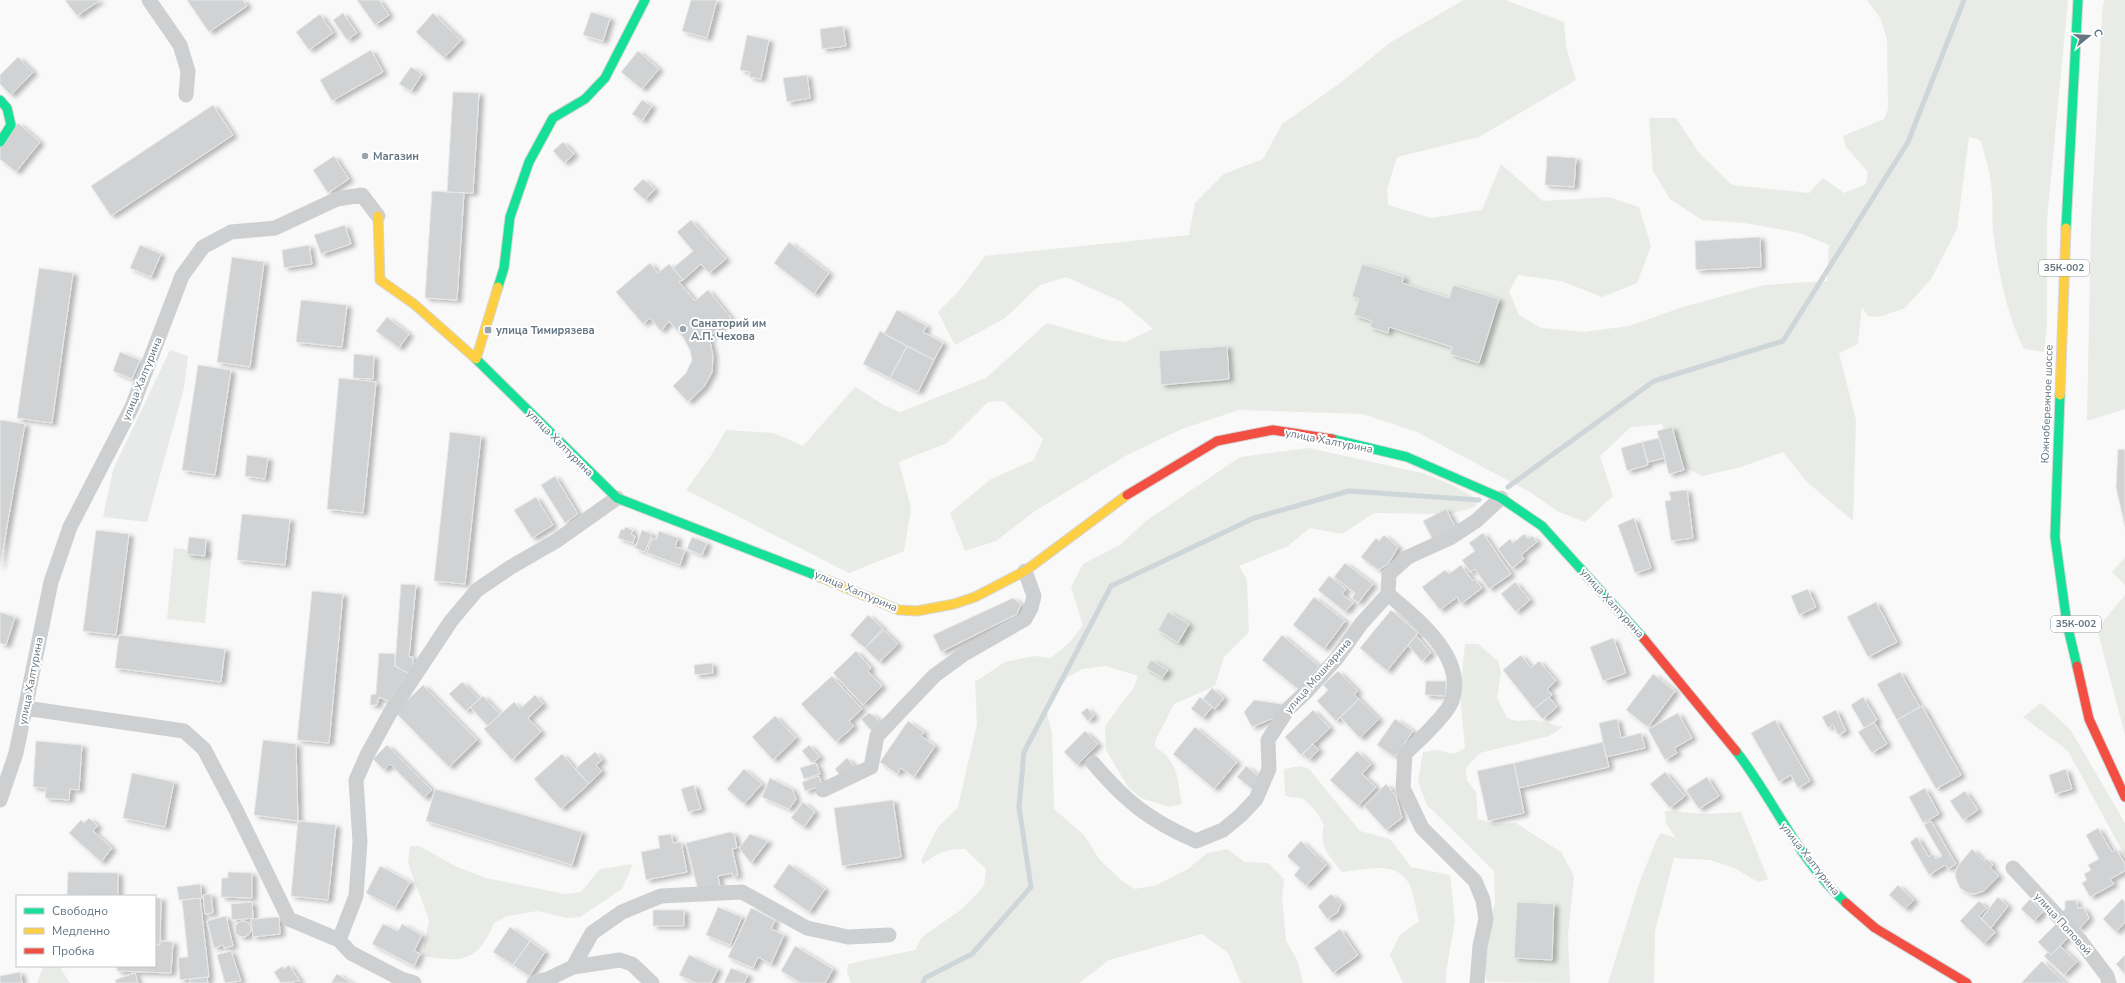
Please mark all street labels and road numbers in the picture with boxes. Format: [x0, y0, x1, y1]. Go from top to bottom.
road number: 35К-002 [2039, 260, 2089, 276]
street label: улица Халтурина [118, 335, 166, 423]
street label: Южнобережное шоссе [2037, 344, 2057, 464]
street label: улица Халтурина [523, 406, 597, 480]
street label: улица Халтурина [1284, 425, 1374, 457]
street label: улица Халтурина [1577, 565, 1647, 641]
street label: улица Халтурина [812, 567, 900, 615]
road number: 35К-002 [2051, 616, 2101, 632]
street label: улица Мошкарина [1281, 635, 1355, 717]
street label: улица Халтурина [15, 636, 47, 726]
street label: улица Халтурина [1777, 819, 1843, 899]
street label: улица Поповой [2031, 889, 2095, 959]

